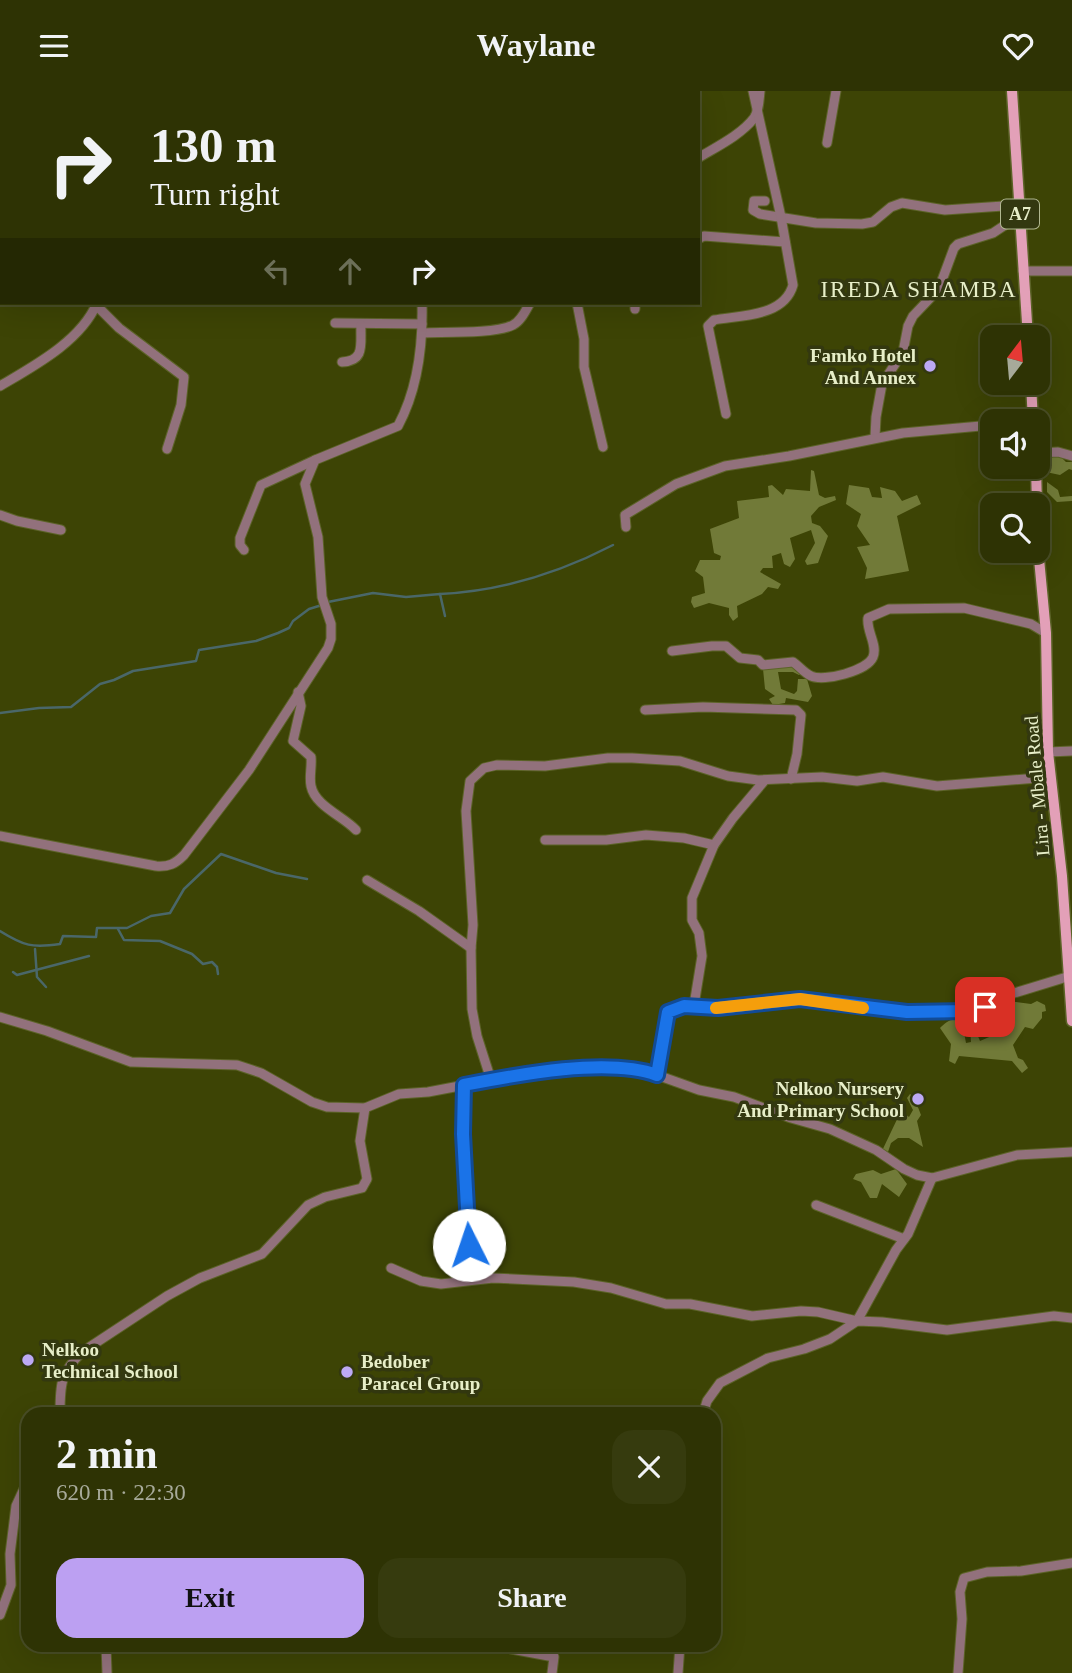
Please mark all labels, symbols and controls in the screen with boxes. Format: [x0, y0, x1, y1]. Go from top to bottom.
icon: menu [35, 27, 73, 65]
text: Waylane [476, 27, 596, 63]
icon: heart [999, 27, 1037, 65]
text: 130 m [150, 118, 277, 173]
icon: right [35, 119, 126, 210]
text: Turn right [150, 176, 280, 212]
road number: A7 [1001, 200, 1039, 229]
icon: left [258, 252, 296, 290]
icon: ahead [331, 252, 369, 290]
icon: right [404, 252, 442, 290]
district label: IREDA SHAMBA [820, 277, 1018, 302]
north arrow [980, 325, 1050, 395]
map controls [980, 325, 1050, 563]
place label: Famko Hotel And Annex [810, 345, 916, 388]
marker: Famko Hotel And Annex [922, 358, 938, 374]
button: sound [980, 409, 1050, 479]
button: search [980, 493, 1050, 563]
street label: Lira - Mbale Road [1020, 714, 1054, 857]
pin [955, 977, 1015, 1037]
icon: arrive [966, 988, 1004, 1026]
place label: Nelkoo Nursery And Primary School [737, 1078, 904, 1121]
marker: Nelkoo Nursery And Primary School [910, 1091, 926, 1107]
position arrow [432, 1208, 506, 1282]
place label: Nelkoo Technical School [42, 1339, 178, 1382]
place label: Bedober Paracel Group [361, 1351, 480, 1394]
marker: Nelkoo Technical School [20, 1352, 36, 1368]
marker: Bedober Paracel Group [339, 1364, 355, 1380]
button: close [612, 1430, 686, 1504]
text: 2 min [56, 1431, 158, 1477]
text: 620 m · 22:30 [56, 1480, 186, 1505]
button: Exit [56, 1558, 364, 1638]
button: Share [378, 1558, 686, 1638]

